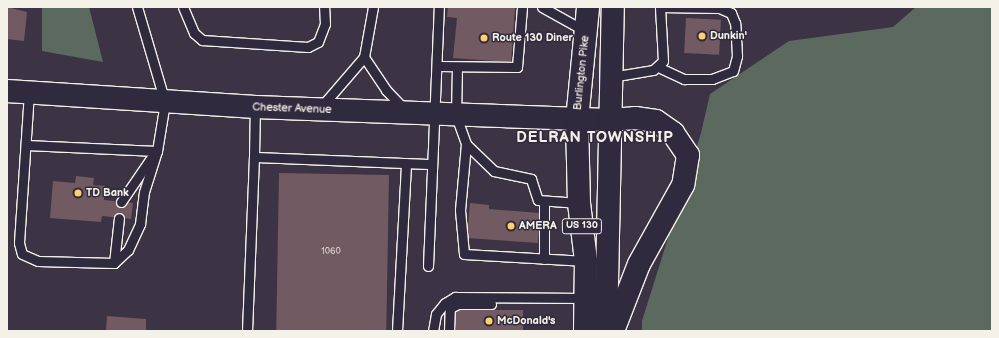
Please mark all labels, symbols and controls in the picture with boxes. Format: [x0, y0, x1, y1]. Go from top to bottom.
place label: Dunkin' [710, 29, 747, 43]
place label: Route 130 Diner [492, 31, 573, 45]
marker: Dunkin' [697, 31, 707, 41]
marker: Route 130 Diner [479, 33, 489, 43]
street label: Burlington Pike [572, 35, 592, 111]
street label: Chester Avenue [252, 101, 332, 117]
district label: DELRAN TOWNSHIP [516, 129, 674, 147]
place label: TD Bank [86, 186, 129, 200]
marker: TD Bank [73, 188, 83, 198]
road number: US 130 [561, 218, 603, 234]
place label: AMERA [519, 219, 557, 233]
marker: AMERA [506, 221, 516, 231]
house number: 1060 [321, 247, 341, 257]
place label: McDonald's [497, 314, 556, 328]
marker: McDonald's [484, 316, 494, 326]

